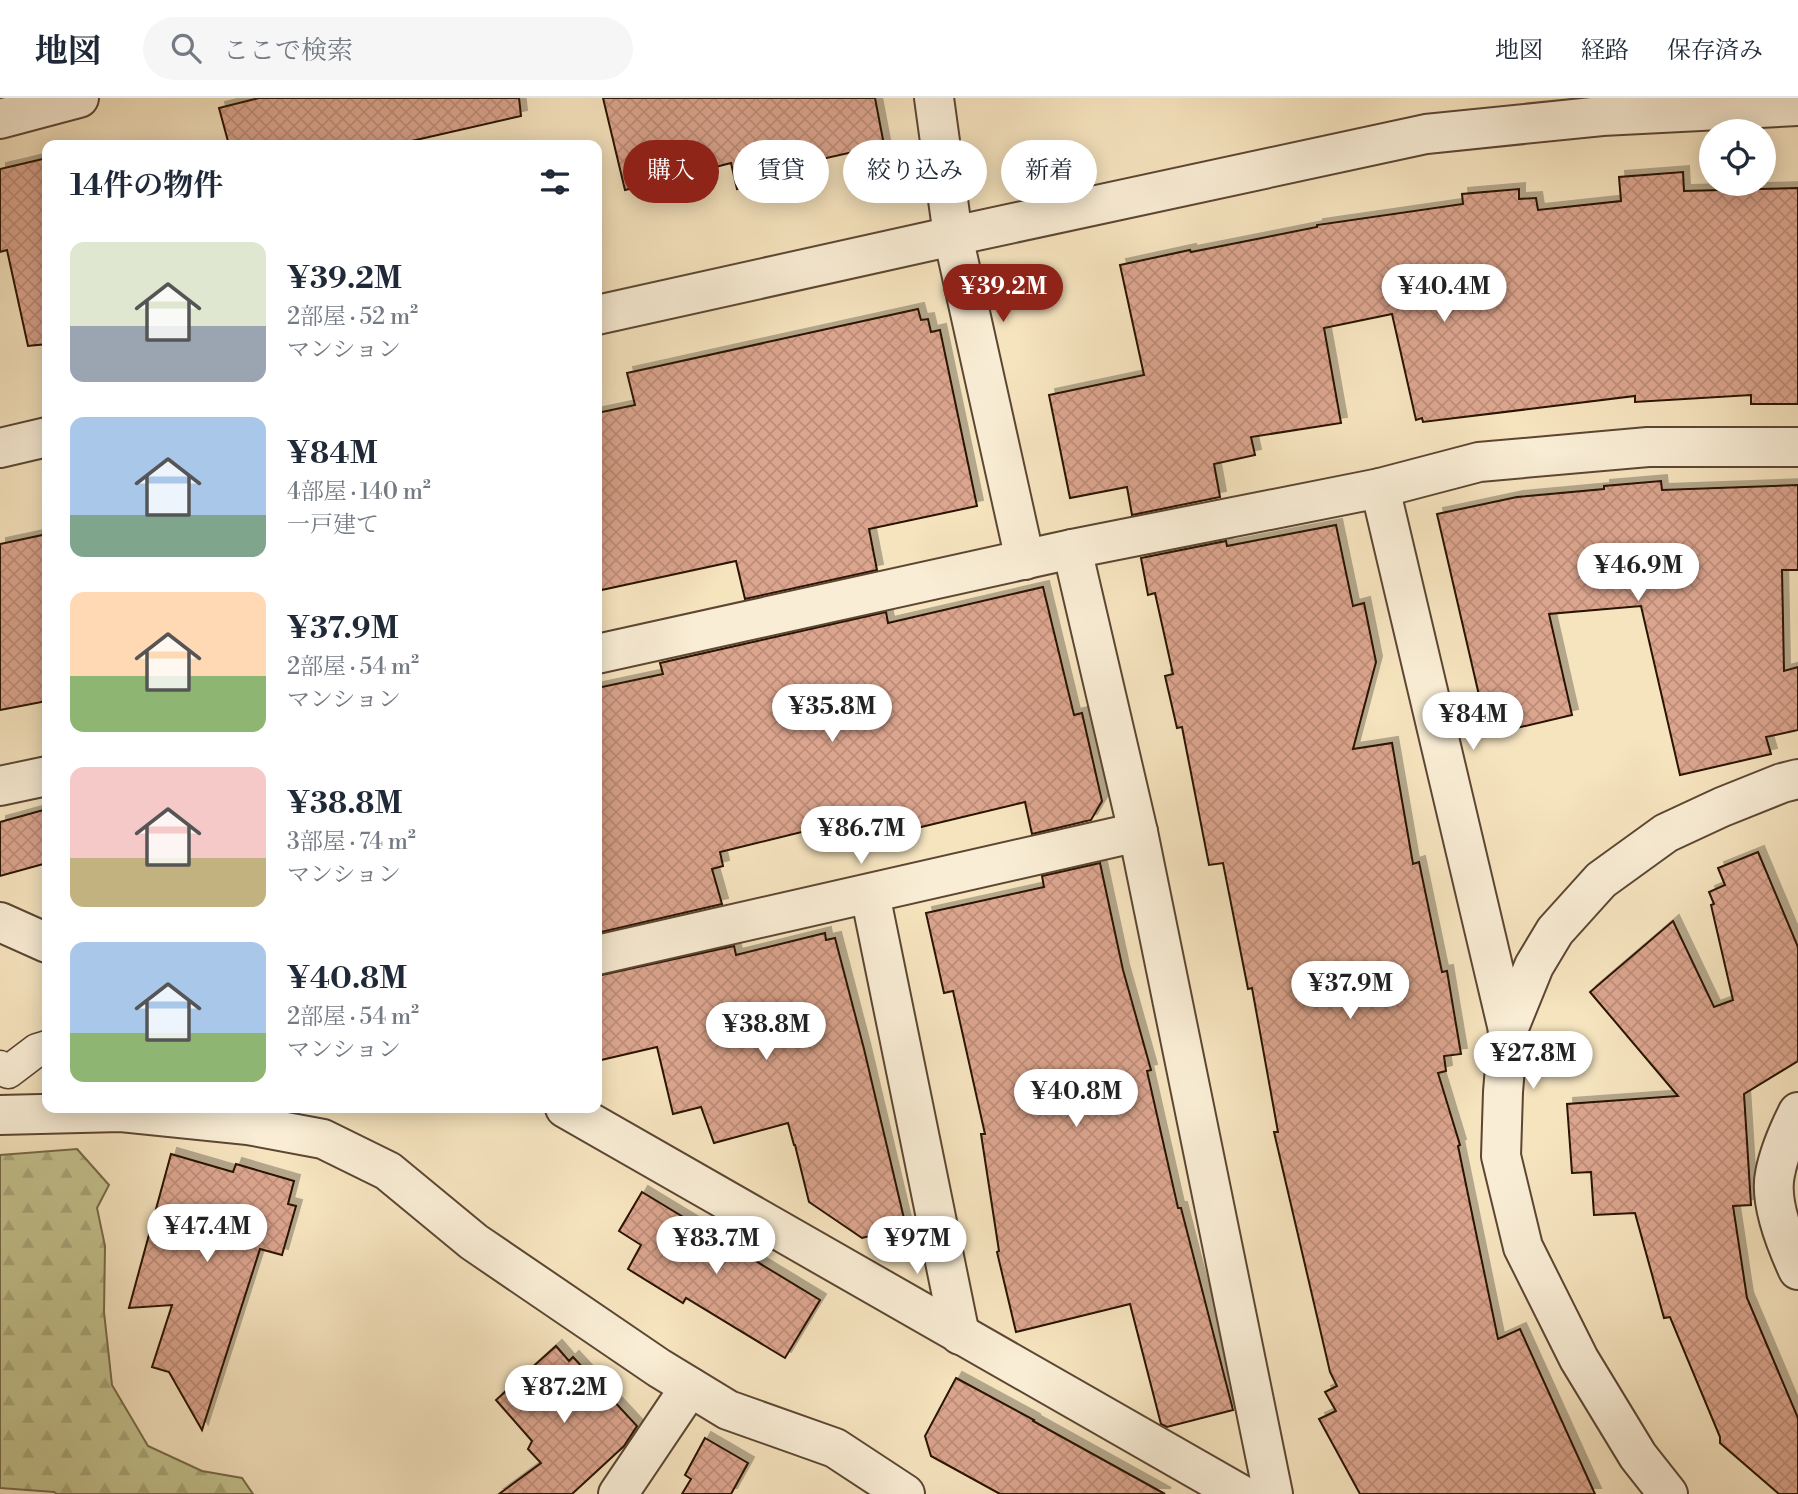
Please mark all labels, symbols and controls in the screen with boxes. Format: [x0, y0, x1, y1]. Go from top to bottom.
search box [143, 17, 633, 80]
icon: search [167, 29, 205, 67]
text: 地図 [35, 32, 101, 73]
text: ここで検索 [223, 35, 353, 67]
text: 地図 [1495, 36, 1543, 66]
text: 経路 [1581, 36, 1629, 66]
text: 保存済み [1667, 36, 1763, 66]
map controls [1699, 119, 1776, 196]
button: locate [1699, 119, 1776, 196]
chip: 購入 [623, 140, 719, 203]
chip: 賃貸 [733, 140, 829, 203]
chip: 絞り込み [843, 140, 987, 203]
chip: 新着 [1001, 140, 1097, 203]
icon: filters [536, 163, 574, 201]
text: 14件の物件 [70, 167, 223, 205]
text: ¥39.2M [287, 260, 402, 298]
pin: ¥39.2M [946, 264, 1060, 324]
pin: ¥40.4M [1387, 264, 1501, 324]
icon: home [126, 270, 210, 354]
text: ¥39.2M [959, 273, 1047, 301]
text: ¥40.4M [1398, 273, 1490, 301]
text: 2部屋 · 52 m² [287, 303, 418, 331]
text: マンション [287, 336, 401, 364]
text: ¥84M [287, 435, 377, 473]
icon: home [126, 445, 210, 529]
text: 4部屋 · 140 m² [287, 478, 431, 506]
text: 一戸建て [287, 511, 379, 539]
pin: ¥46.9M [1581, 544, 1695, 603]
text: ¥46.9M [1593, 552, 1683, 580]
text: ¥37.9M [287, 610, 399, 648]
icon: home [126, 620, 210, 704]
text: 2部屋 · 54 m² [287, 653, 419, 681]
pin: ¥35.8M [775, 684, 889, 744]
text: マンション [287, 686, 401, 714]
pin: ¥84M [1432, 692, 1514, 752]
text: ¥35.8M [788, 693, 876, 721]
text: ¥84M [1438, 701, 1508, 729]
text: ¥38.8M [287, 785, 402, 823]
icon: home [126, 795, 210, 879]
pin: ¥86.7M [804, 806, 918, 866]
text: ¥86.7M [817, 815, 905, 843]
text: 3部屋 · 74 m² [287, 828, 416, 856]
text: マンション [287, 861, 401, 889]
text: ¥40.8M [287, 960, 407, 998]
pin: ¥37.9M [1293, 962, 1407, 1021]
icon: home [126, 970, 210, 1054]
text: ¥37.9M [1307, 970, 1393, 998]
pin: ¥38.8M [709, 1002, 823, 1062]
text: 2部屋 · 54 m² [287, 1003, 419, 1031]
text: ¥38.8M [722, 1011, 810, 1039]
pin: ¥27.8M [1476, 1032, 1590, 1091]
text: マンション [287, 1036, 401, 1064]
text: ¥27.8M [1490, 1040, 1576, 1068]
pin: ¥40.8M [1019, 1070, 1133, 1129]
text: ¥40.8M [1030, 1078, 1122, 1106]
pin: ¥47.4M [150, 1204, 264, 1264]
text: ¥47.4M [163, 1213, 251, 1241]
pin: ¥83.7M [659, 1216, 773, 1276]
pin: ¥97M [876, 1216, 958, 1276]
text: ¥83.7M [672, 1225, 760, 1253]
text: ¥97M [884, 1225, 951, 1253]
pin: ¥87.2M [507, 1366, 621, 1425]
text: ¥87.2M [521, 1374, 607, 1402]

